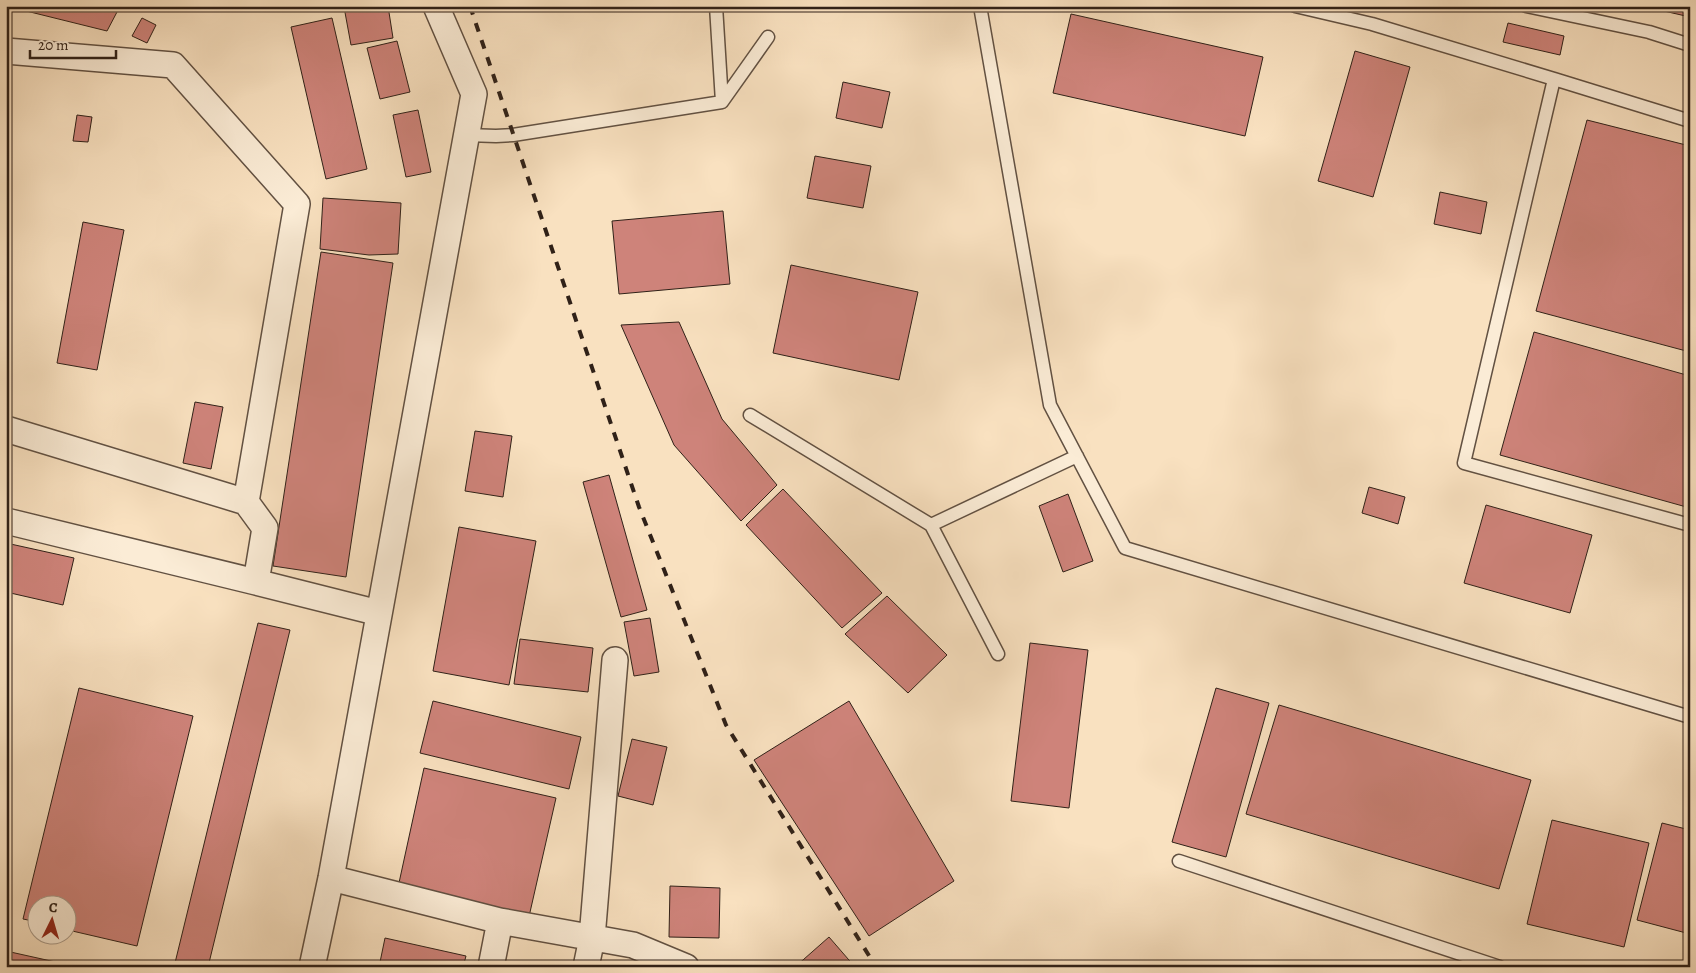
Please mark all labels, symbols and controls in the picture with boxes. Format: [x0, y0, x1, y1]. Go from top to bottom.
scale bar [30, 28, 116, 60]
text: 20 m [38, 35, 69, 55]
north arrow [28, 896, 78, 946]
text: С [48, 898, 59, 917]

